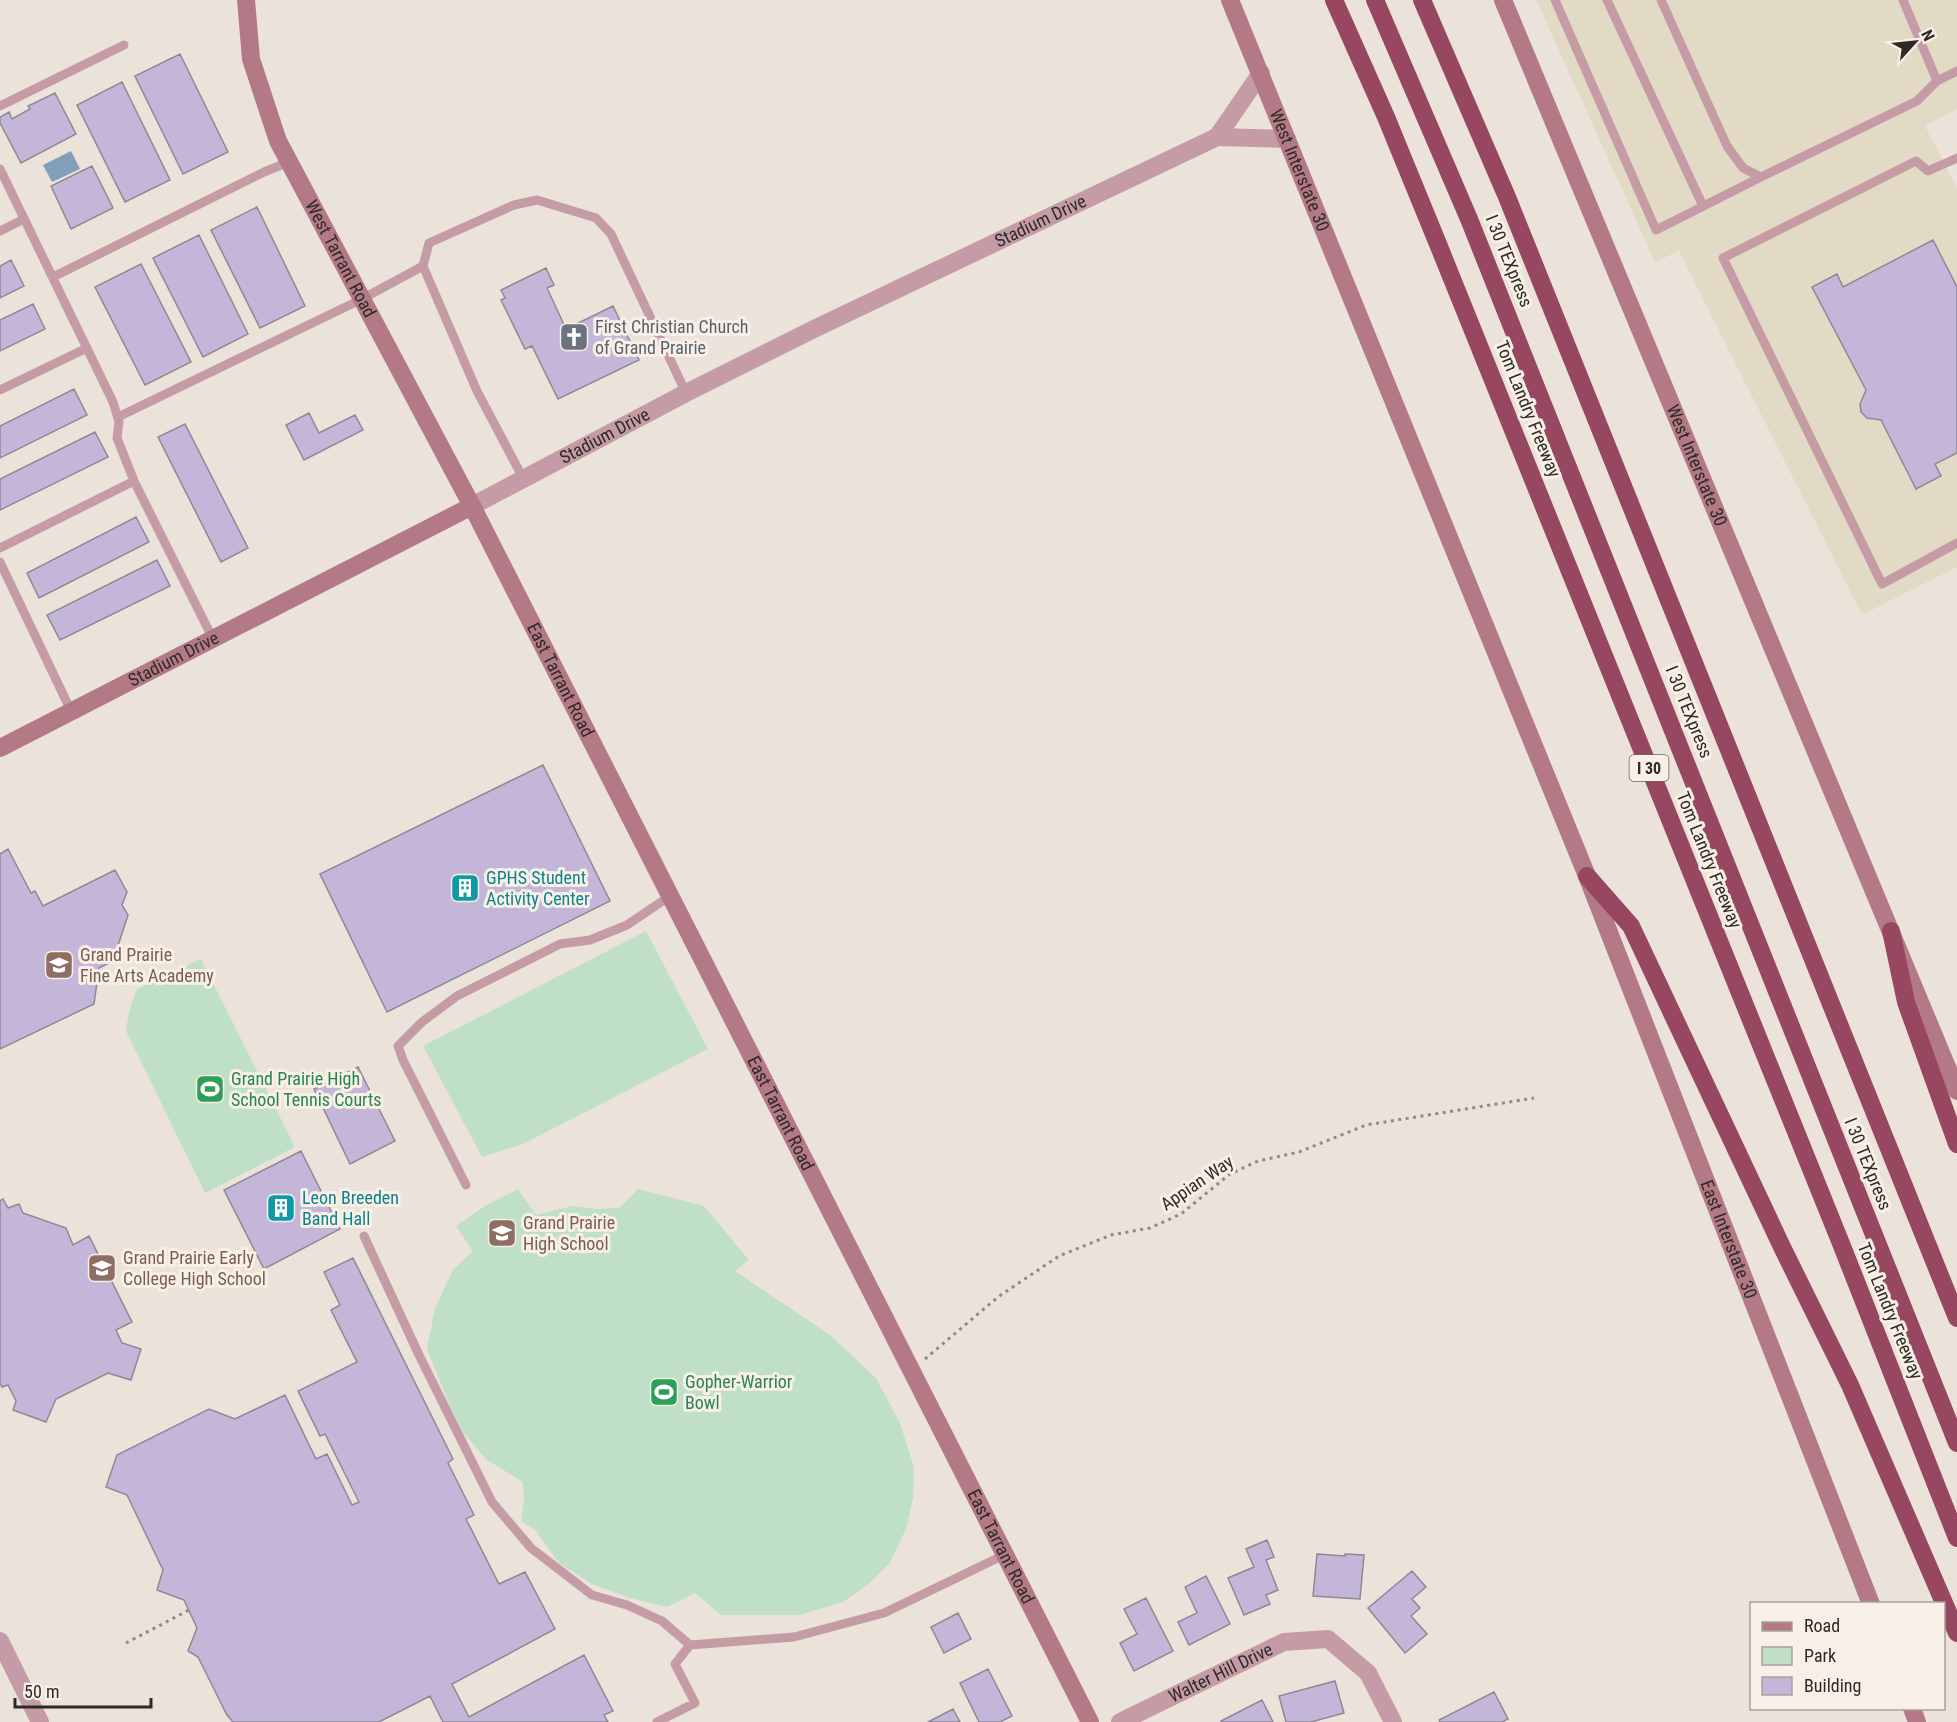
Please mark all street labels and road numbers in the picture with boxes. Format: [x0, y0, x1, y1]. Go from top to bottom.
street label: West Interstate 30 [1266, 106, 1334, 234]
street label: Stadium Drive [991, 190, 1089, 251]
street label: West Tarrant Road [301, 196, 381, 321]
street label: I 30 TEXpress [1481, 212, 1537, 310]
street label: Tom Landry Freeway [1491, 337, 1566, 481]
street label: West Interstate 30 [1662, 401, 1732, 529]
street label: Stadium Drive [556, 403, 653, 468]
street label: East Tarrant Road [523, 619, 599, 740]
street label: Stadium Drive [125, 627, 222, 690]
street label: I 30 TEXpress [1661, 663, 1717, 761]
road number: I 30 [1630, 755, 1668, 781]
street label: Tom Landry Freeway [1672, 788, 1747, 932]
street label: East Tarrant Road [743, 1052, 819, 1174]
street label: I 30 TEXpress [1840, 1115, 1896, 1213]
street label: Appian Way [1156, 1150, 1237, 1215]
street label: East Interstate 30 [1697, 1177, 1762, 1302]
street label: Tom Landry Freeway [1853, 1239, 1928, 1383]
street label: East Tarrant Road [963, 1486, 1039, 1607]
street label: Walter Hill Drive [1165, 1638, 1276, 1707]

